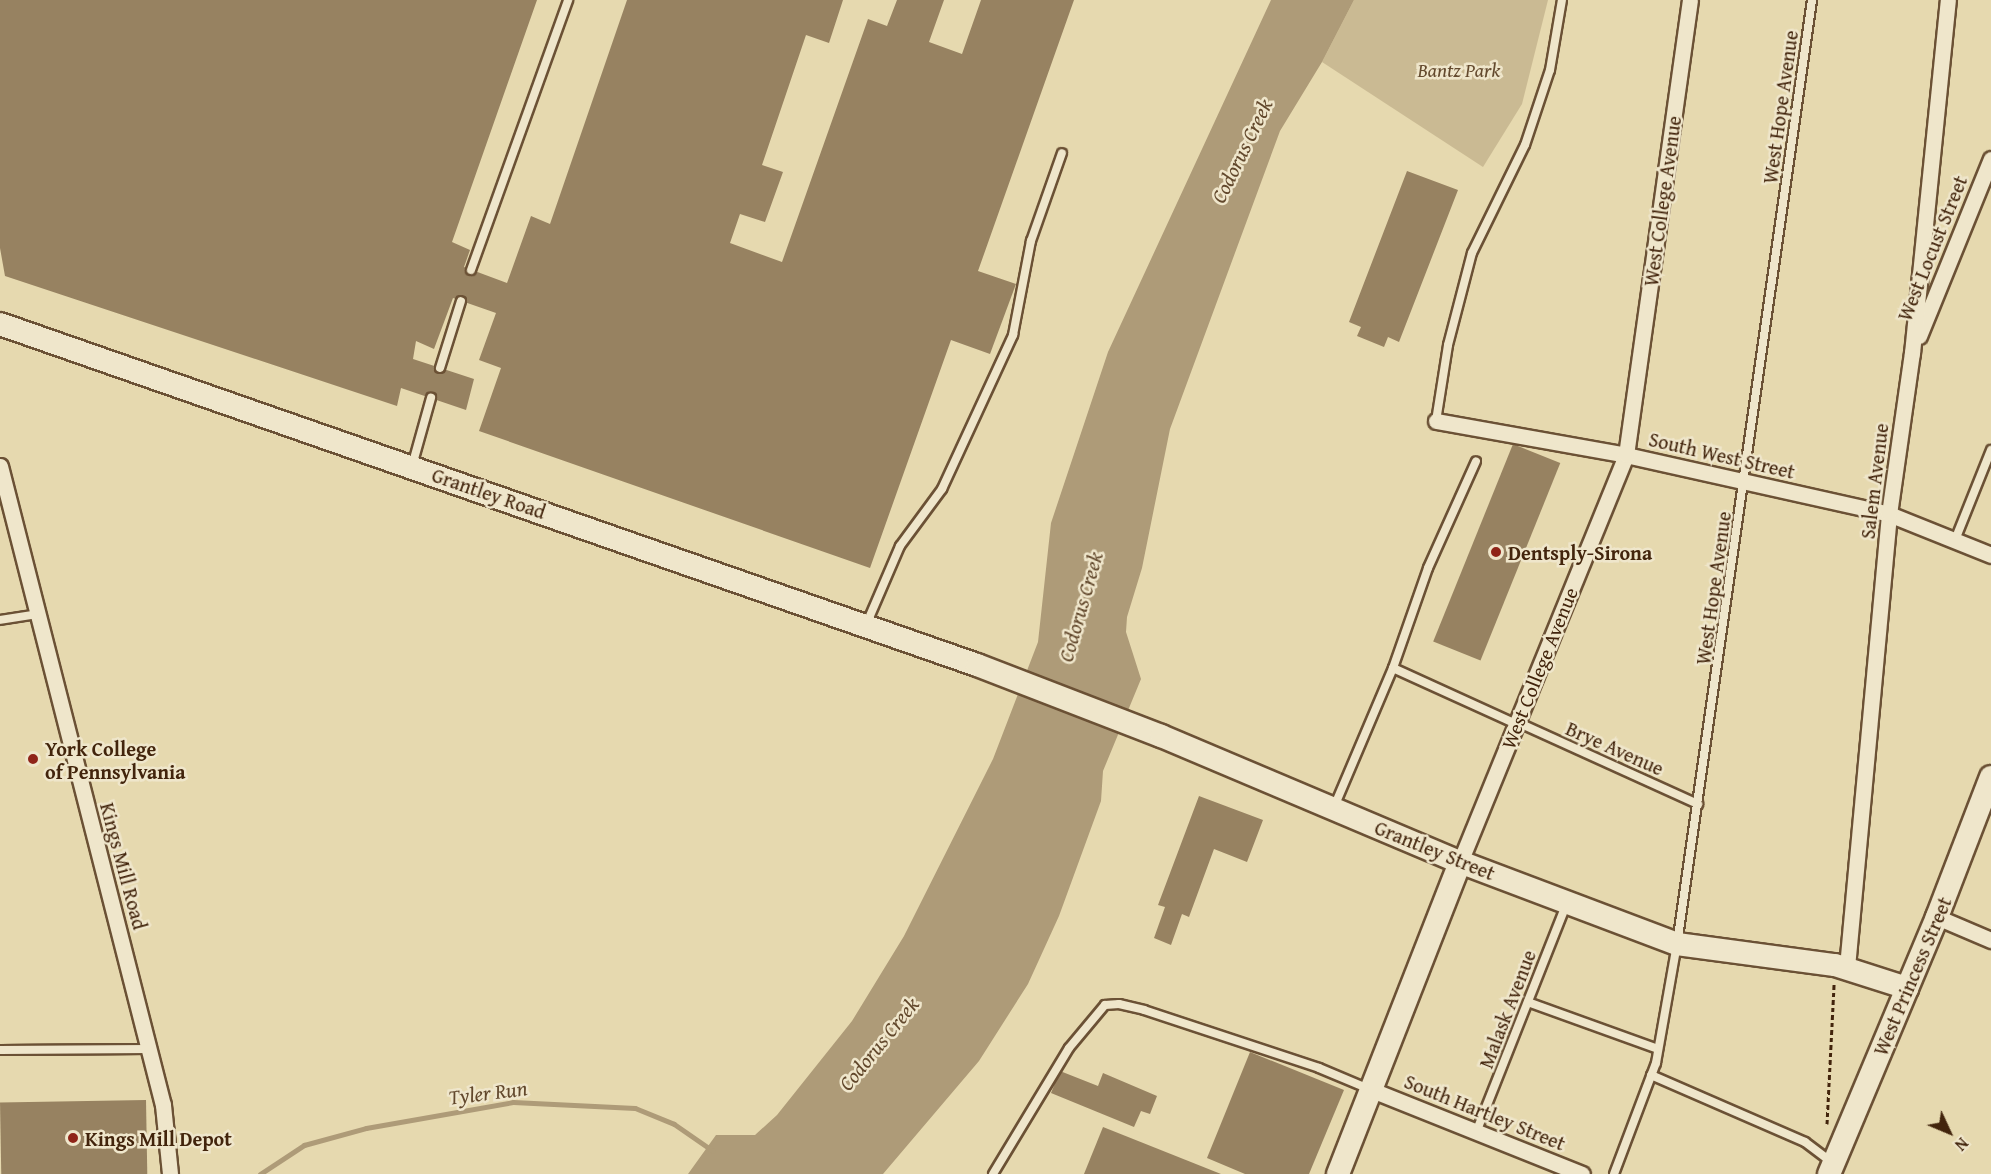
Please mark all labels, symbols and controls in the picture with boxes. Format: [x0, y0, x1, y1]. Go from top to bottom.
street label: West Hope Avenue [1757, 29, 1803, 185]
park label: Bantz Park [1418, 57, 1500, 81]
water label: Codorus Creek [1206, 95, 1278, 207]
street label: West College Avenue [1638, 114, 1686, 288]
street label: West Locust Street [1892, 172, 1972, 324]
street label: Salem Avenue [1855, 422, 1893, 540]
street label: South West Street [1647, 427, 1797, 483]
street label: Grantley Road [429, 462, 549, 524]
street label: West Hope Avenue [1690, 510, 1736, 666]
place label: Dentsply-Sirona [1508, 540, 1652, 564]
marker: Dentsply-Sirona [1489, 545, 1503, 559]
water label: Codorus Creek [1053, 549, 1109, 665]
street label: West College Avenue [1496, 584, 1582, 752]
street label: Brye Avenue [1562, 716, 1668, 780]
place label: York College of Pennsylvania [45, 736, 186, 783]
marker: York College of Pennsylvania [26, 752, 40, 766]
street label: Kings Mill Road [96, 800, 152, 932]
street label: Grantley Street [1371, 815, 1499, 885]
street label: West Princess Street [1868, 893, 1956, 1059]
street label: Malask Avenue [1473, 946, 1541, 1072]
water label: Codorus Creek [834, 992, 924, 1096]
street label: South Hartley Street [1401, 1069, 1569, 1155]
water label: Tyler Run [447, 1076, 529, 1110]
north arrow [1919, 1102, 1979, 1162]
place label: Kings Mill Depot [85, 1126, 232, 1150]
marker: Kings Mill Depot [66, 1131, 80, 1145]
text: N [1950, 1132, 1974, 1157]

